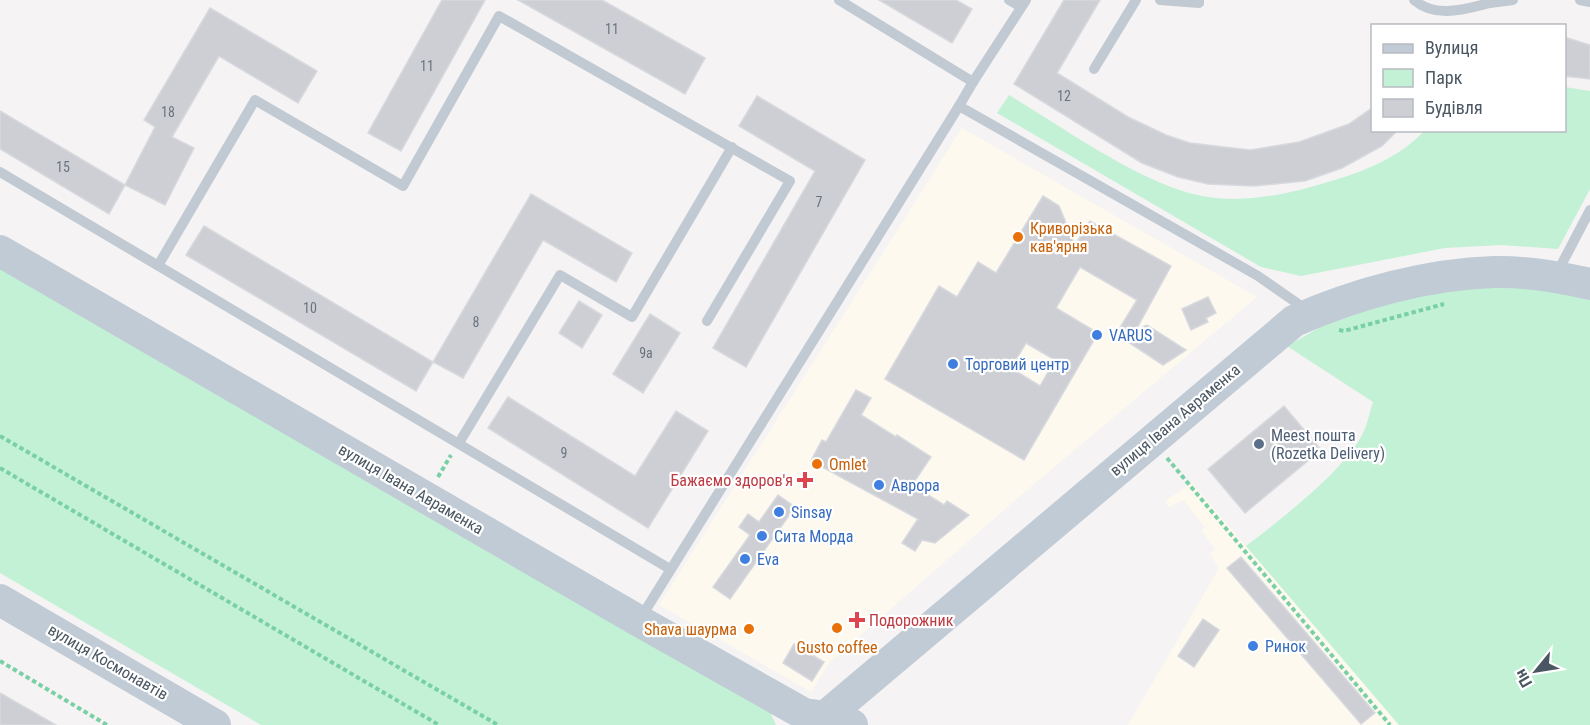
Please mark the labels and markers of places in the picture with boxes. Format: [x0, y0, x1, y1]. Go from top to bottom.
place label: Криворізька кав'ярня [1030, 219, 1113, 256]
marker: Криворізька кав'ярня [1011, 230, 1025, 244]
place label: VARUS [1109, 326, 1152, 345]
marker: VARUS [1090, 328, 1104, 342]
place label: Торговий центр [965, 355, 1069, 374]
marker: Торговий центр [946, 357, 960, 371]
place label: Meest пошта (Rozetka Delivery) [1271, 426, 1385, 463]
marker: Meest пошта (Rozetka Delivery) [1252, 437, 1266, 451]
place label: Omlet [829, 455, 867, 474]
marker: Omlet [810, 457, 824, 471]
place label: Бажаємо здоров'я [671, 471, 793, 490]
marker: Бажаємо здоров'я [798, 473, 812, 487]
place label: Аврора [891, 476, 940, 495]
marker: Аврора [872, 478, 886, 492]
place label: Sinsay [791, 503, 833, 522]
marker: Sinsay [772, 505, 786, 519]
place label: Сита Морда [774, 527, 853, 546]
marker: Сита Морда [755, 529, 769, 543]
place label: Eva [757, 550, 779, 569]
marker: Eva [738, 552, 752, 566]
place label: Подорожник [869, 611, 954, 630]
marker: Подорожник [850, 613, 864, 627]
place label: Shava шаурма [644, 620, 737, 639]
marker: Gusto coffee [830, 621, 844, 635]
marker: Shava шаурма [742, 622, 756, 636]
place label: Ринок [1265, 637, 1306, 656]
place label: Gusto coffee [796, 638, 878, 657]
marker: Ринок [1246, 639, 1260, 653]

